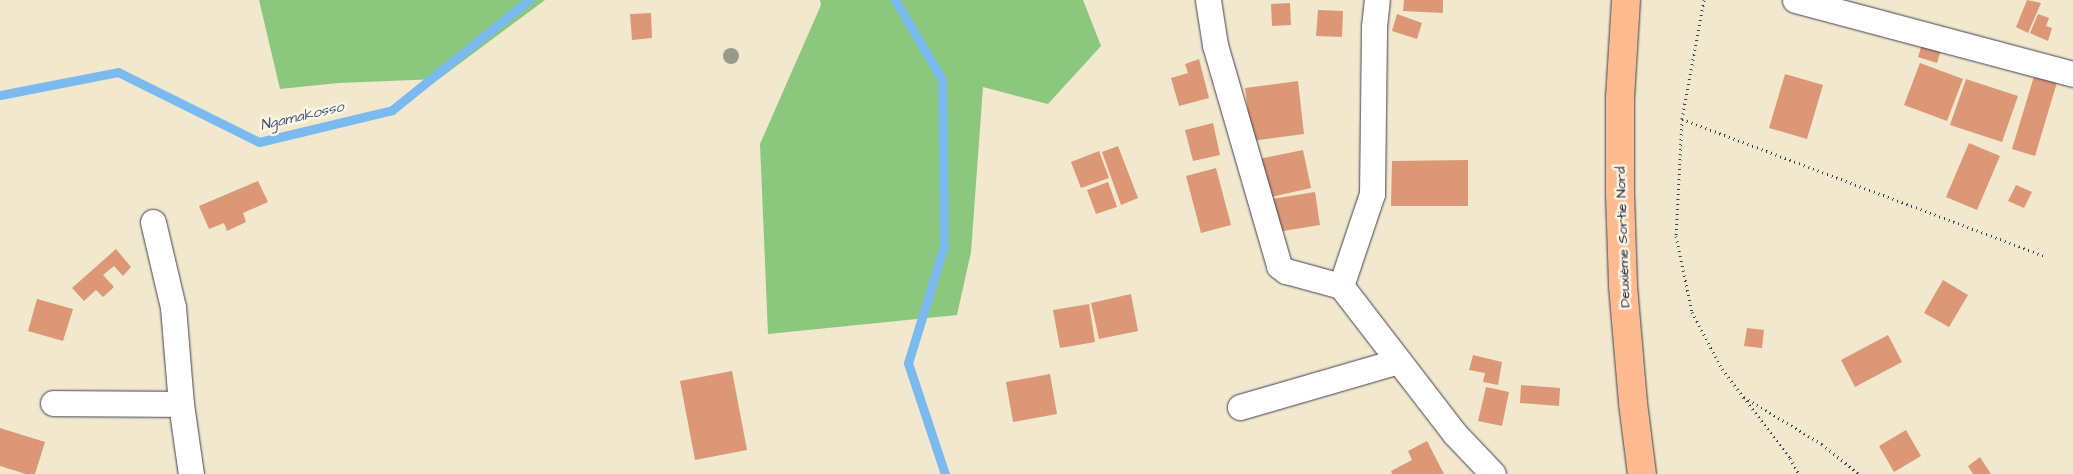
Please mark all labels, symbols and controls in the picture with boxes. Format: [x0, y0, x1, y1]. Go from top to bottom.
water label: Ngamakosso [258, 98, 346, 134]
street label: Deuxième Sortie Nord [1612, 166, 1634, 308]

